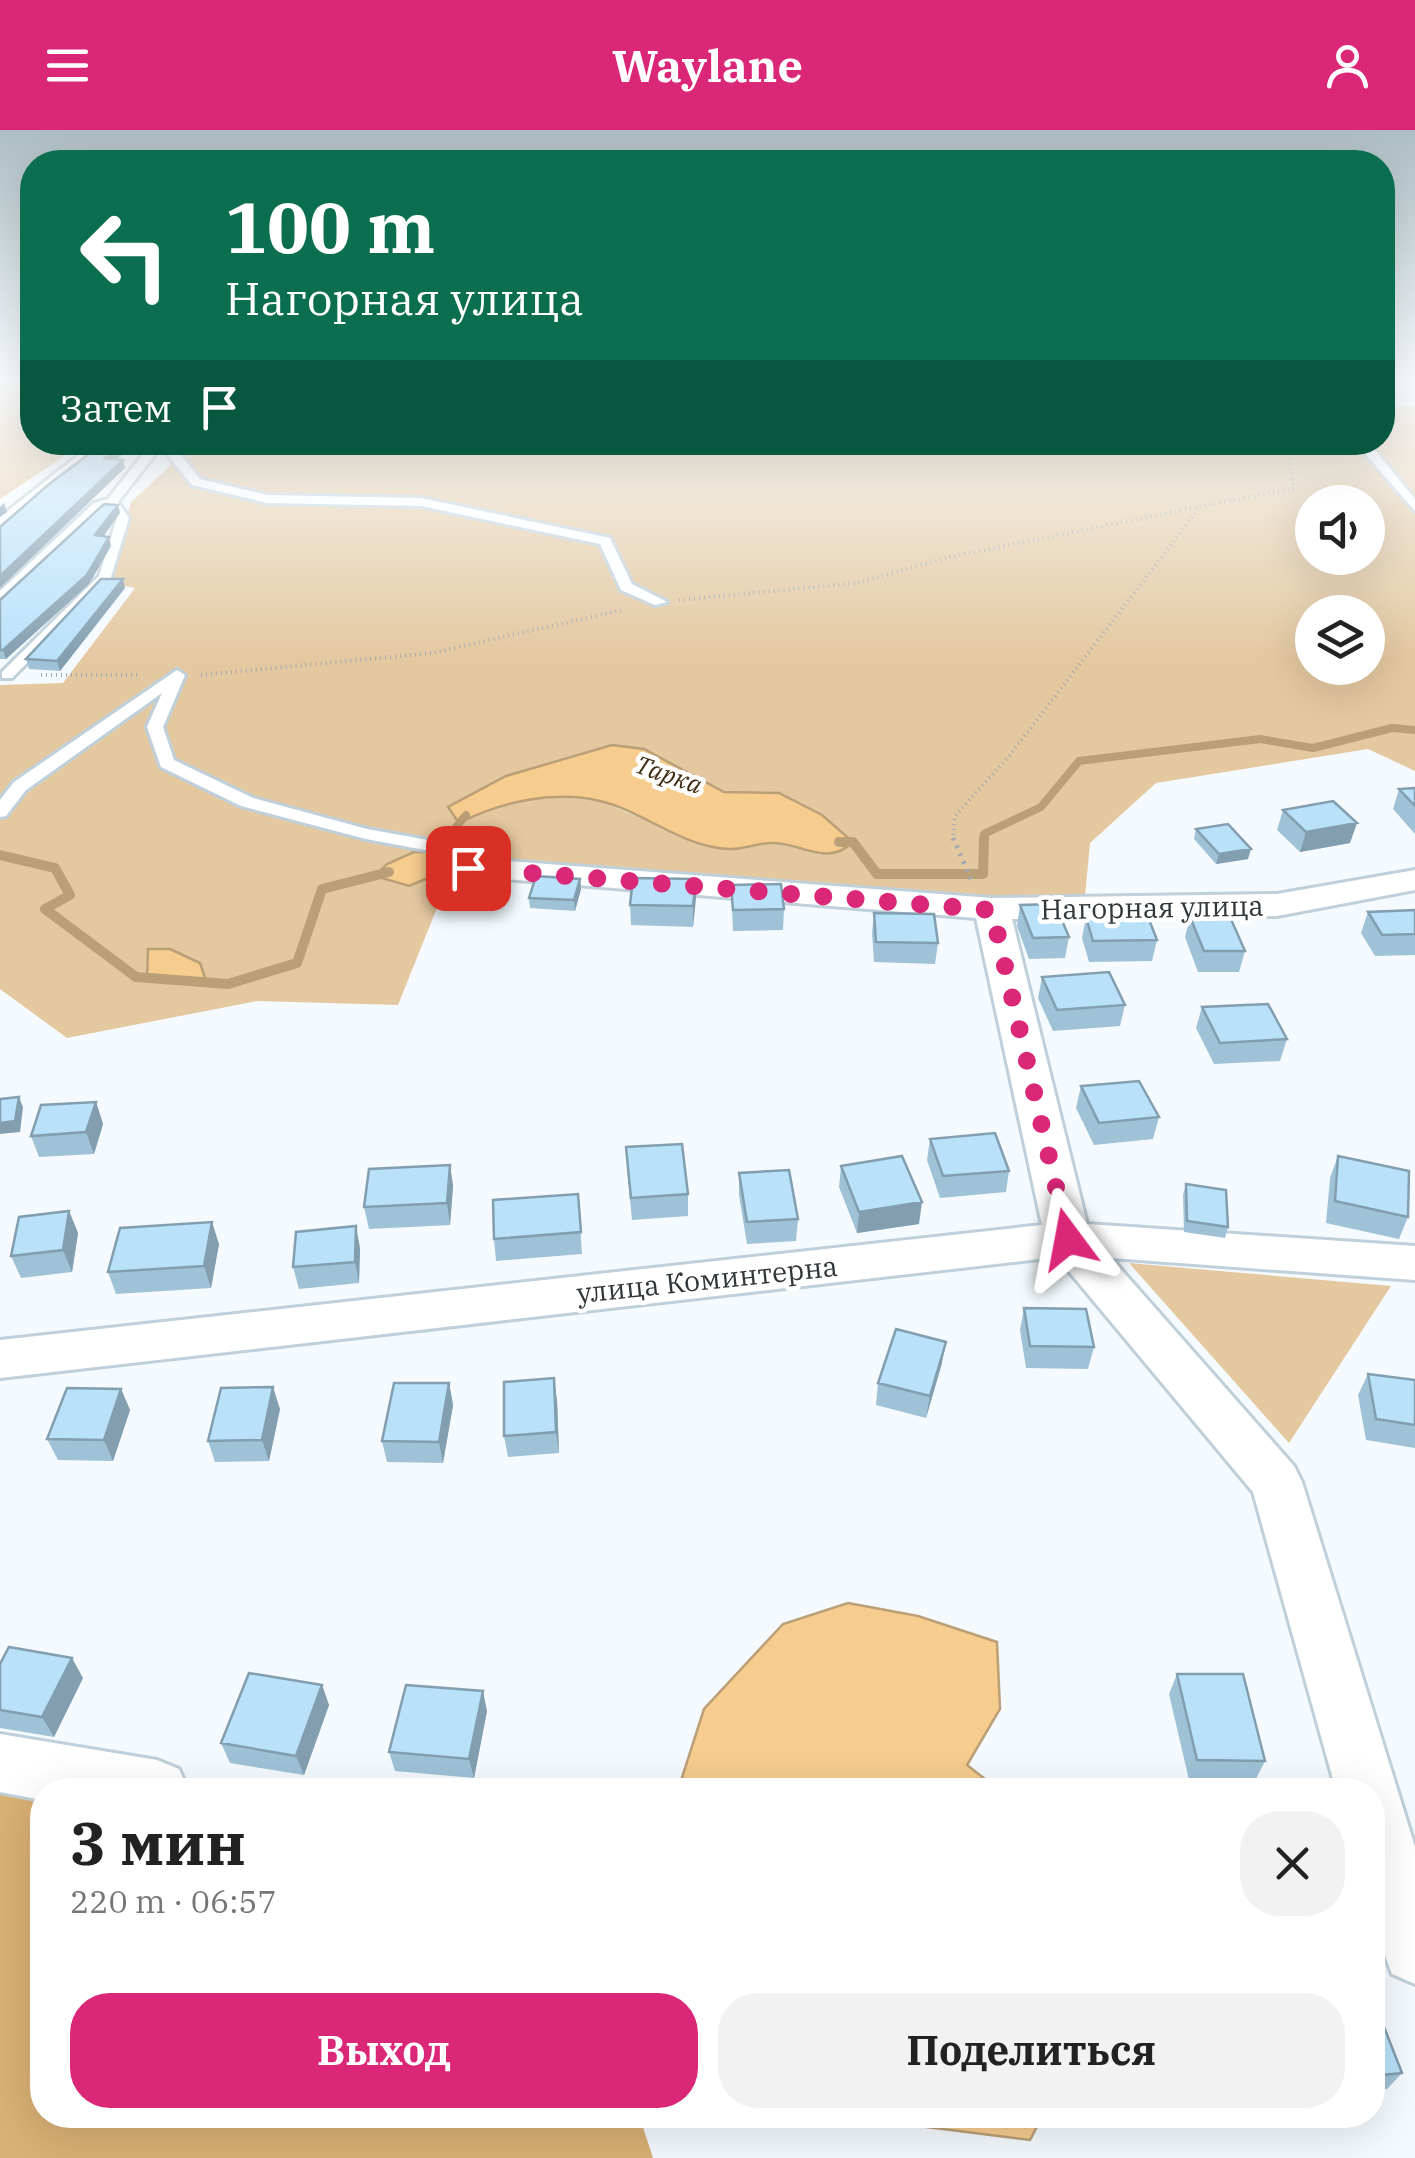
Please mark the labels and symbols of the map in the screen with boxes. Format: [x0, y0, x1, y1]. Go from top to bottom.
water label: Тарка [631, 747, 707, 801]
pin [426, 826, 511, 911]
street label: Нагорная улица [1040, 887, 1264, 927]
position arrow [1016, 1187, 1120, 1291]
street label: улица Коминтерна [575, 1247, 839, 1311]

